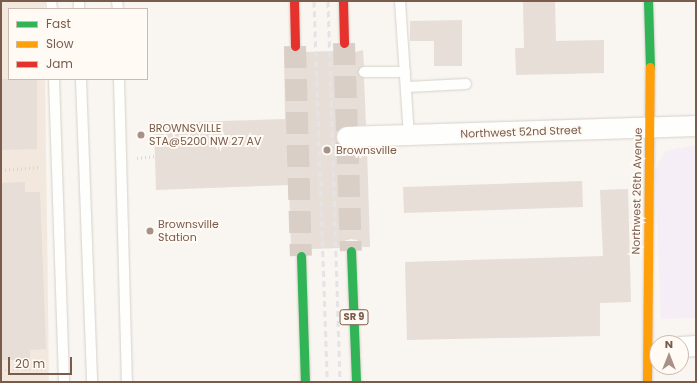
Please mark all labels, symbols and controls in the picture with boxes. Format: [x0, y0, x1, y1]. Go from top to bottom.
legend [8, 8, 148, 80]
text: Fast [46, 15, 71, 32]
text: Slow [46, 35, 74, 52]
text: Jam [46, 55, 73, 72]
place label: BROWNSVILLE STA@5200 NW 27 AV [149, 122, 261, 148]
street label: Northwest 52nd Street [460, 123, 582, 141]
street label: Northwest 26th Avenue [629, 127, 645, 255]
marker: BROWNSVILLE STA@5200 NW 27 AV [136, 130, 146, 140]
place label: Brownsville [336, 143, 397, 157]
marker: Brownsville [321, 144, 333, 156]
place label: Brownsville Station [158, 218, 219, 244]
marker: Brownsville Station [145, 226, 155, 236]
road number: SR 9 [339, 309, 369, 325]
north arrow [649, 335, 689, 375]
text: N [665, 336, 673, 352]
scale bar [10, 349, 74, 375]
text: 20 m [15, 355, 45, 372]

